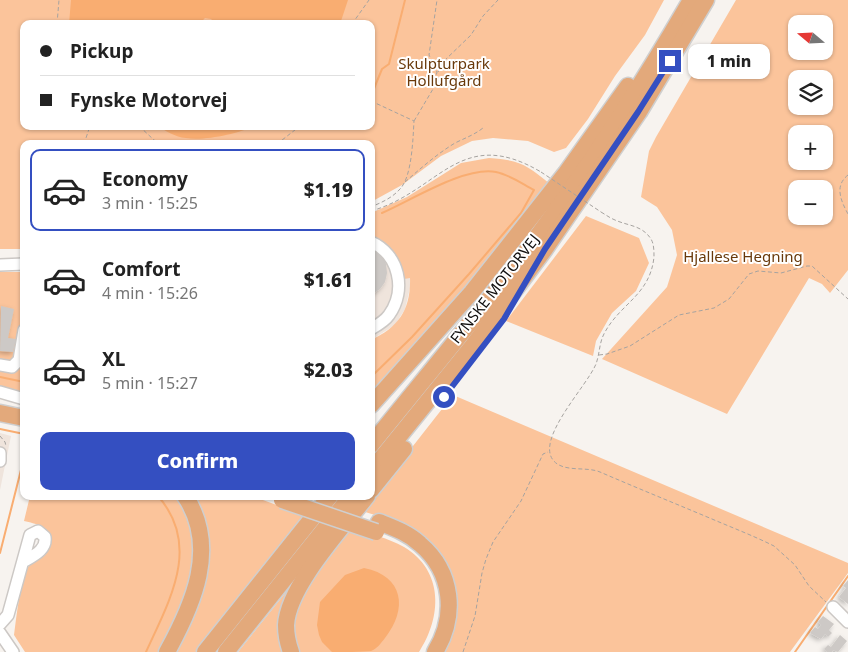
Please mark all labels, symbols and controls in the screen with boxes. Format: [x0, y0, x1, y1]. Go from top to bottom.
north arrow [788, 15, 832, 60]
map controls [788, 15, 833, 225]
text: Pickup [70, 38, 133, 64]
callout: 1 min [688, 44, 770, 78]
route end [659, 50, 681, 72]
text: 1 min [707, 50, 751, 72]
park label: Skulpturpark Hollufgård [398, 53, 490, 90]
button: layers [788, 70, 833, 115]
text: Fynske Motorvej [70, 87, 228, 113]
button: + [788, 125, 833, 170]
text: Economy [102, 166, 188, 192]
icon: car [42, 168, 87, 213]
text: $1.19 [304, 177, 353, 203]
button: − [788, 180, 833, 225]
text: 3 min · 15:25 [102, 192, 198, 214]
street label: FYNSKE MOTORVEJ [445, 230, 543, 347]
park label: Hjallese Hegning [683, 246, 803, 266]
text: Comfort [102, 256, 181, 282]
icon: car [42, 258, 87, 303]
text: $1.61 [304, 267, 353, 293]
text: 4 min · 15:26 [102, 282, 198, 304]
text: XL [102, 346, 125, 372]
icon: car [42, 348, 87, 393]
text: $2.03 [304, 357, 353, 383]
text: 5 min · 15:27 [102, 372, 198, 394]
route start [433, 386, 455, 408]
button: Confirm [40, 432, 355, 490]

